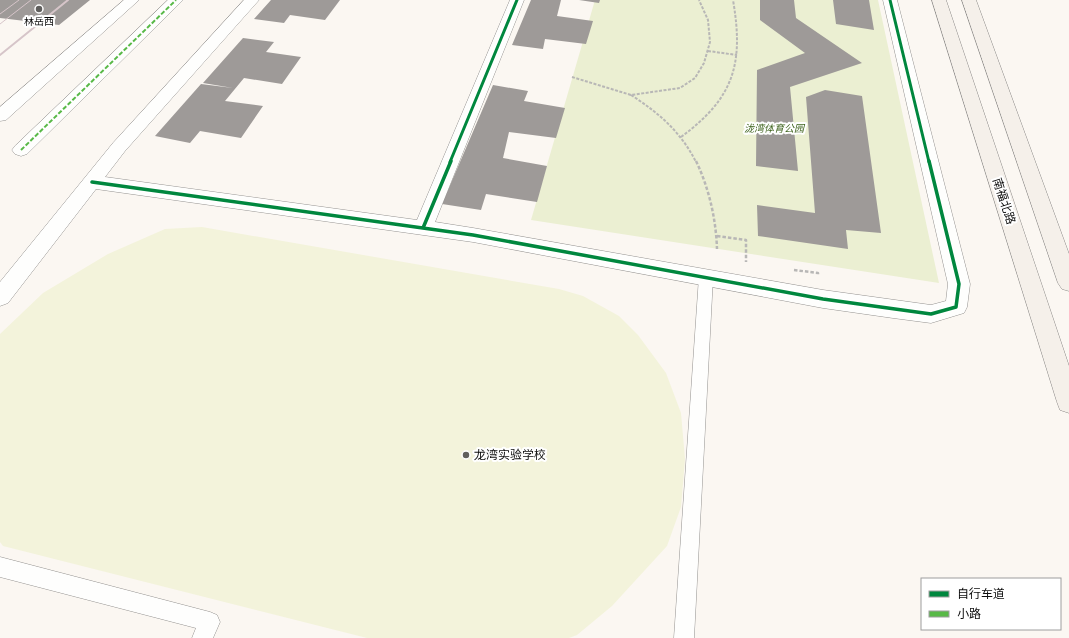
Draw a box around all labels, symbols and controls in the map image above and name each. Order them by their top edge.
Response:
marker: 林岳西 [34,4,44,14]
place label: 林岳西 [24,16,54,28]
park label: 泷湾体育公园 [744,123,806,135]
street label: 南福北路 [990,176,1018,226]
place label: 龙湾实验学校 [474,448,546,462]
marker: 龙湾实验学校 [461,450,471,460]
legend [921,578,1061,630]
text: 自行车道 [957,587,1005,601]
text: 小路 [957,607,981,621]

